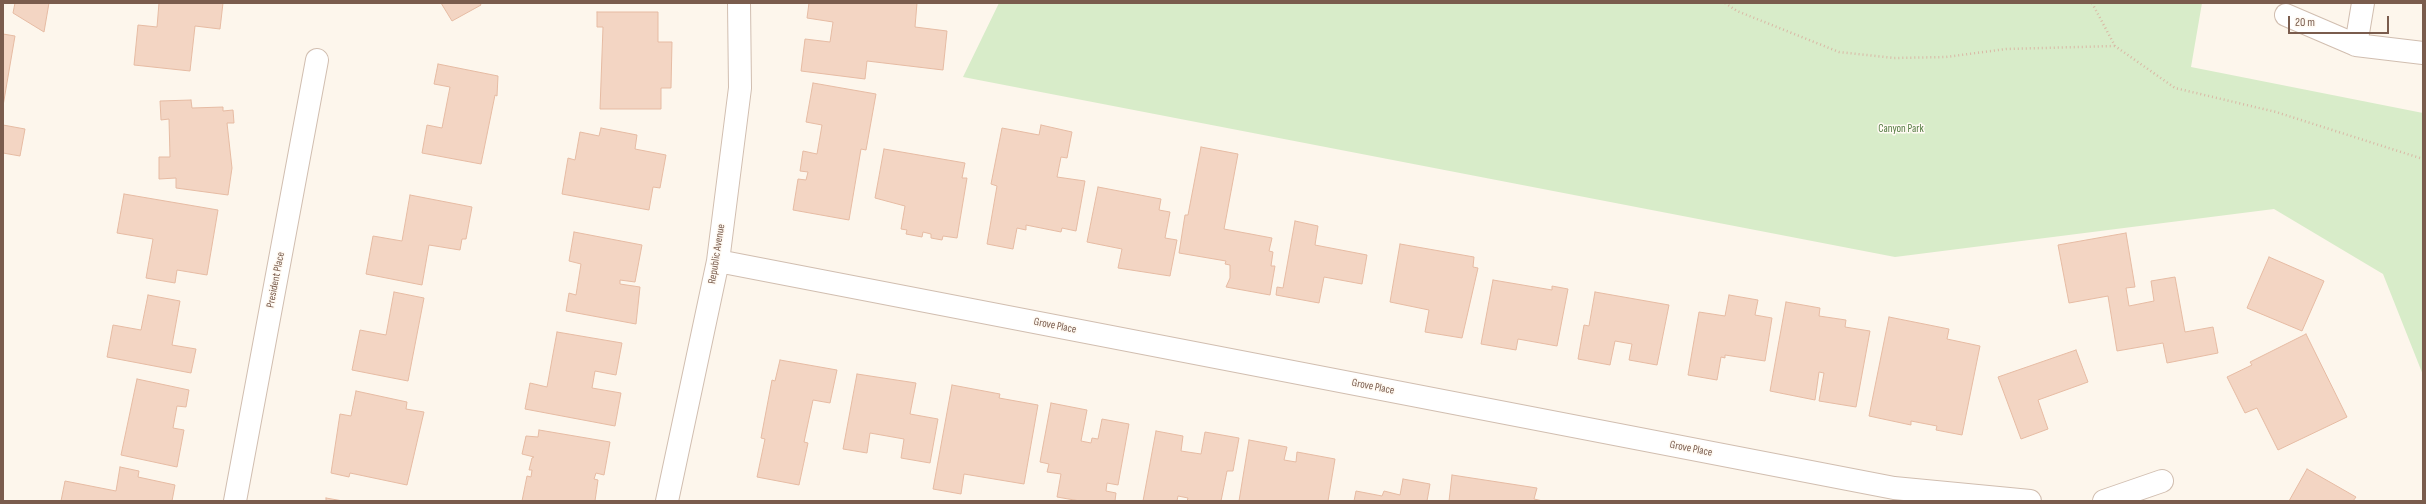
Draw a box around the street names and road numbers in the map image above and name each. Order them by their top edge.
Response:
street label: Republic Avenue [706,223,728,285]
street label: President Place [264,251,288,309]
street label: Grove Place [1033,315,1077,337]
street label: Grove Place [1351,376,1395,398]
street label: Grove Place [1669,438,1713,460]

